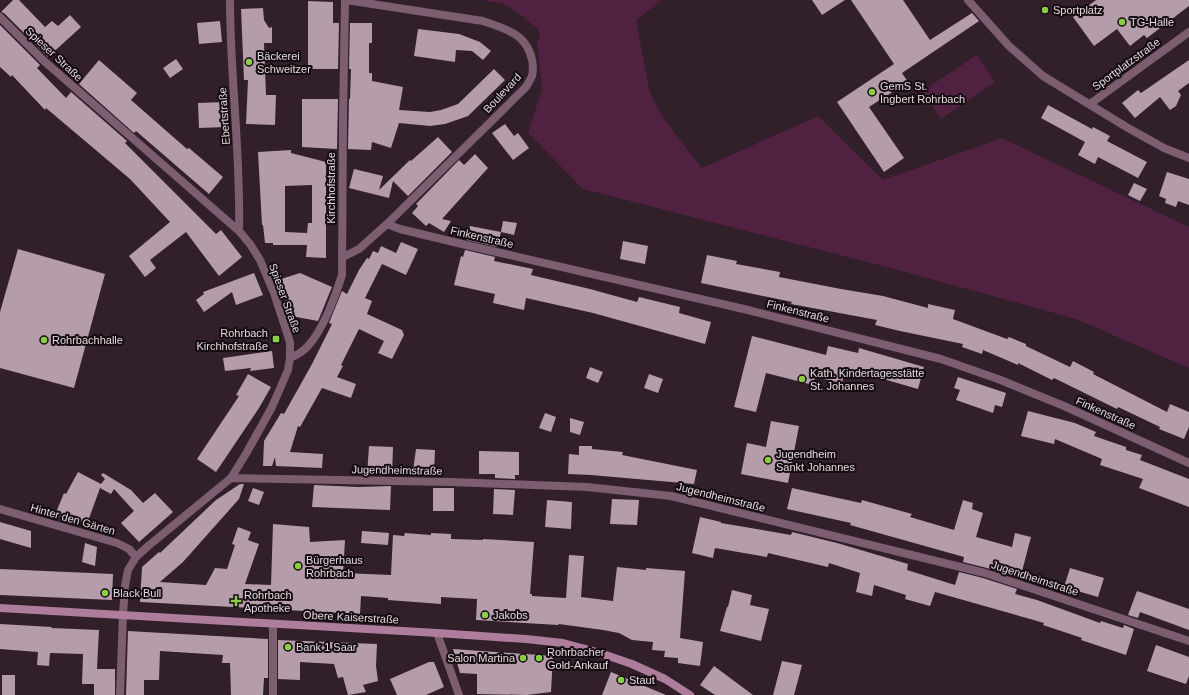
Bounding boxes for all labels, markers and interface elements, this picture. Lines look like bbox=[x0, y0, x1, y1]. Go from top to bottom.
place label: Sportplatz bbox=[1053, 4, 1103, 16]
marker: Sportplatz bbox=[1040, 5, 1050, 15]
place label: TG-Halle bbox=[1130, 16, 1174, 28]
marker: TG-Halle bbox=[1117, 17, 1127, 27]
street label: Spieser Straße bbox=[23, 25, 85, 83]
street label: Sportplatzstraße bbox=[1090, 35, 1162, 93]
place label: Bäckerei Schweitzer bbox=[257, 50, 311, 75]
marker: Bäckerei Schweitzer bbox=[244, 57, 254, 67]
street label: Boulevard bbox=[481, 71, 523, 115]
place label: GemS St. Ingbert Rohrbach bbox=[880, 80, 965, 105]
street label: Ebertstraße bbox=[216, 87, 232, 145]
marker: GemS St. Ingbert Rohrbach bbox=[867, 87, 877, 97]
street label: Kirchhofstraße bbox=[325, 152, 337, 224]
street label: Finkenstraße bbox=[449, 224, 515, 250]
street label: Spieser Straße bbox=[267, 261, 303, 335]
street label: Finkenstraße bbox=[765, 297, 831, 325]
place label: Rohrbach Kirchhofstraße bbox=[196, 327, 268, 352]
place label: Rohrbachhalle bbox=[52, 334, 123, 346]
marker: Rohrbach Kirchhofstraße bbox=[271, 334, 281, 344]
marker: Rohrbachhalle bbox=[39, 335, 49, 345]
place label: Kath. Kindertagesstätte St. Johannes bbox=[810, 367, 924, 392]
marker: Kath. Kindertagesstätte St. Johannes bbox=[797, 374, 807, 384]
street label: Finkenstraße bbox=[1074, 394, 1138, 432]
place label: Jugendheim Sankt Johannes bbox=[776, 448, 855, 473]
marker: Jugendheim Sankt Johannes bbox=[763, 455, 773, 465]
street label: Jugendheimstraße bbox=[351, 463, 443, 477]
street label: Jugendheimstraße bbox=[675, 480, 767, 514]
street label: Hinter den Gärten bbox=[29, 501, 117, 537]
place label: Bürgerhaus Rohrbach bbox=[306, 554, 363, 579]
street label: Jugendheimstraße bbox=[990, 558, 1080, 598]
marker: Bürgerhaus Rohrbach bbox=[293, 561, 303, 571]
place label: Black Bull bbox=[113, 587, 161, 599]
marker: Black Bull bbox=[100, 588, 110, 598]
place label: Rohrbach Apotheke bbox=[244, 589, 292, 614]
marker: Rohrbach Apotheke bbox=[231, 596, 241, 606]
street label: Obere Kaiserstraße bbox=[303, 608, 399, 626]
place label: Jakobs bbox=[493, 609, 528, 621]
marker: Jakobs bbox=[480, 610, 490, 620]
place label: Bank 1 Saar bbox=[296, 641, 357, 653]
marker: Bank 1 Saar bbox=[283, 642, 293, 652]
place label: Rohrbacher Gold-Ankauf bbox=[547, 646, 609, 671]
place label: Salon Martina bbox=[447, 652, 516, 664]
marker: Salon Martina bbox=[518, 653, 528, 663]
marker: Rohrbacher Gold-Ankauf bbox=[534, 653, 544, 663]
place label: Staut bbox=[629, 674, 655, 686]
marker: Staut bbox=[616, 675, 626, 685]

